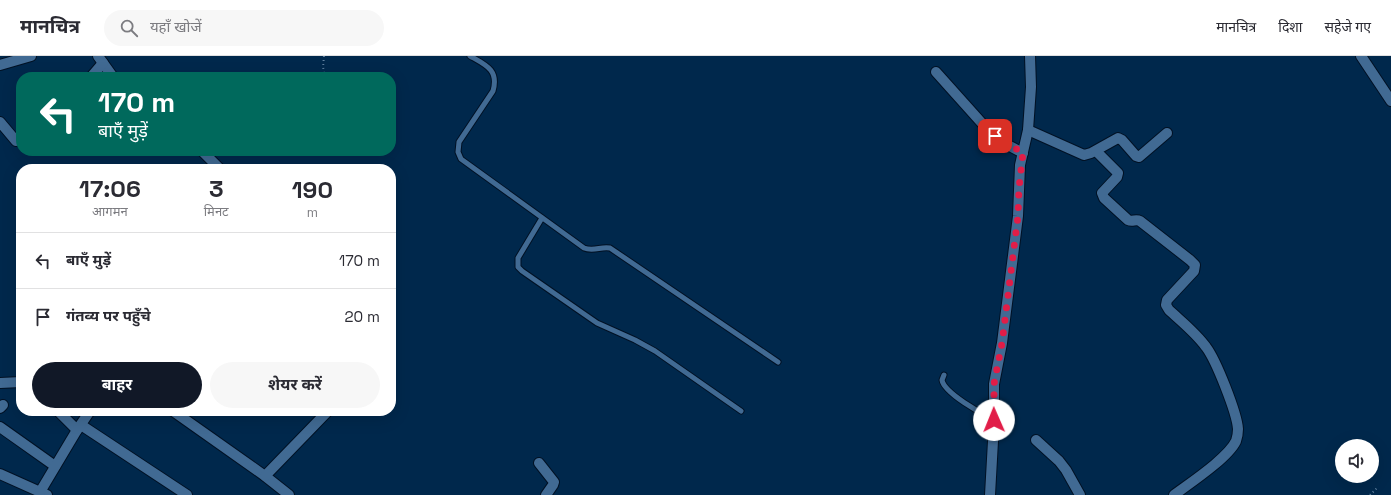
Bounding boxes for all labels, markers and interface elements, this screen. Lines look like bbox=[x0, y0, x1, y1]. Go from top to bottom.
search box bbox=[104, 10, 384, 46]
text: मानचित्र bbox=[20, 14, 80, 39]
icon: search bbox=[118, 17, 140, 39]
text: यहाँ खोजें bbox=[150, 17, 202, 36]
text: मानचित्र bbox=[1216, 18, 1256, 36]
text: दिशा bbox=[1278, 18, 1302, 36]
text: सहेजे गए bbox=[1324, 18, 1371, 36]
text: 170 m bbox=[98, 84, 175, 120]
icon: left bbox=[32, 88, 84, 140]
text: बाएँ मुड़ें bbox=[98, 119, 148, 142]
pin bbox=[978, 119, 1012, 153]
icon: arrive bbox=[984, 125, 1006, 147]
text: 17:06 bbox=[79, 173, 141, 204]
text: 3 bbox=[209, 173, 224, 204]
text: 190 bbox=[292, 174, 333, 205]
text: आगमन bbox=[92, 203, 128, 220]
text: मिनट bbox=[204, 203, 229, 220]
text: m bbox=[307, 204, 318, 221]
icon: left bbox=[32, 250, 54, 272]
text: बाएँ मुड़ें bbox=[66, 250, 111, 269]
text: 170 m bbox=[339, 251, 380, 270]
icon: arrive bbox=[32, 306, 54, 328]
text: गंतव्य पर पहुँचे bbox=[66, 306, 151, 325]
text: 20 m bbox=[345, 307, 380, 326]
button: बाहर bbox=[32, 362, 202, 408]
button: शेयर करें bbox=[210, 362, 380, 408]
position arrow bbox=[973, 399, 1015, 441]
map controls bbox=[1335, 439, 1379, 483]
button: sound bbox=[1335, 439, 1379, 483]

